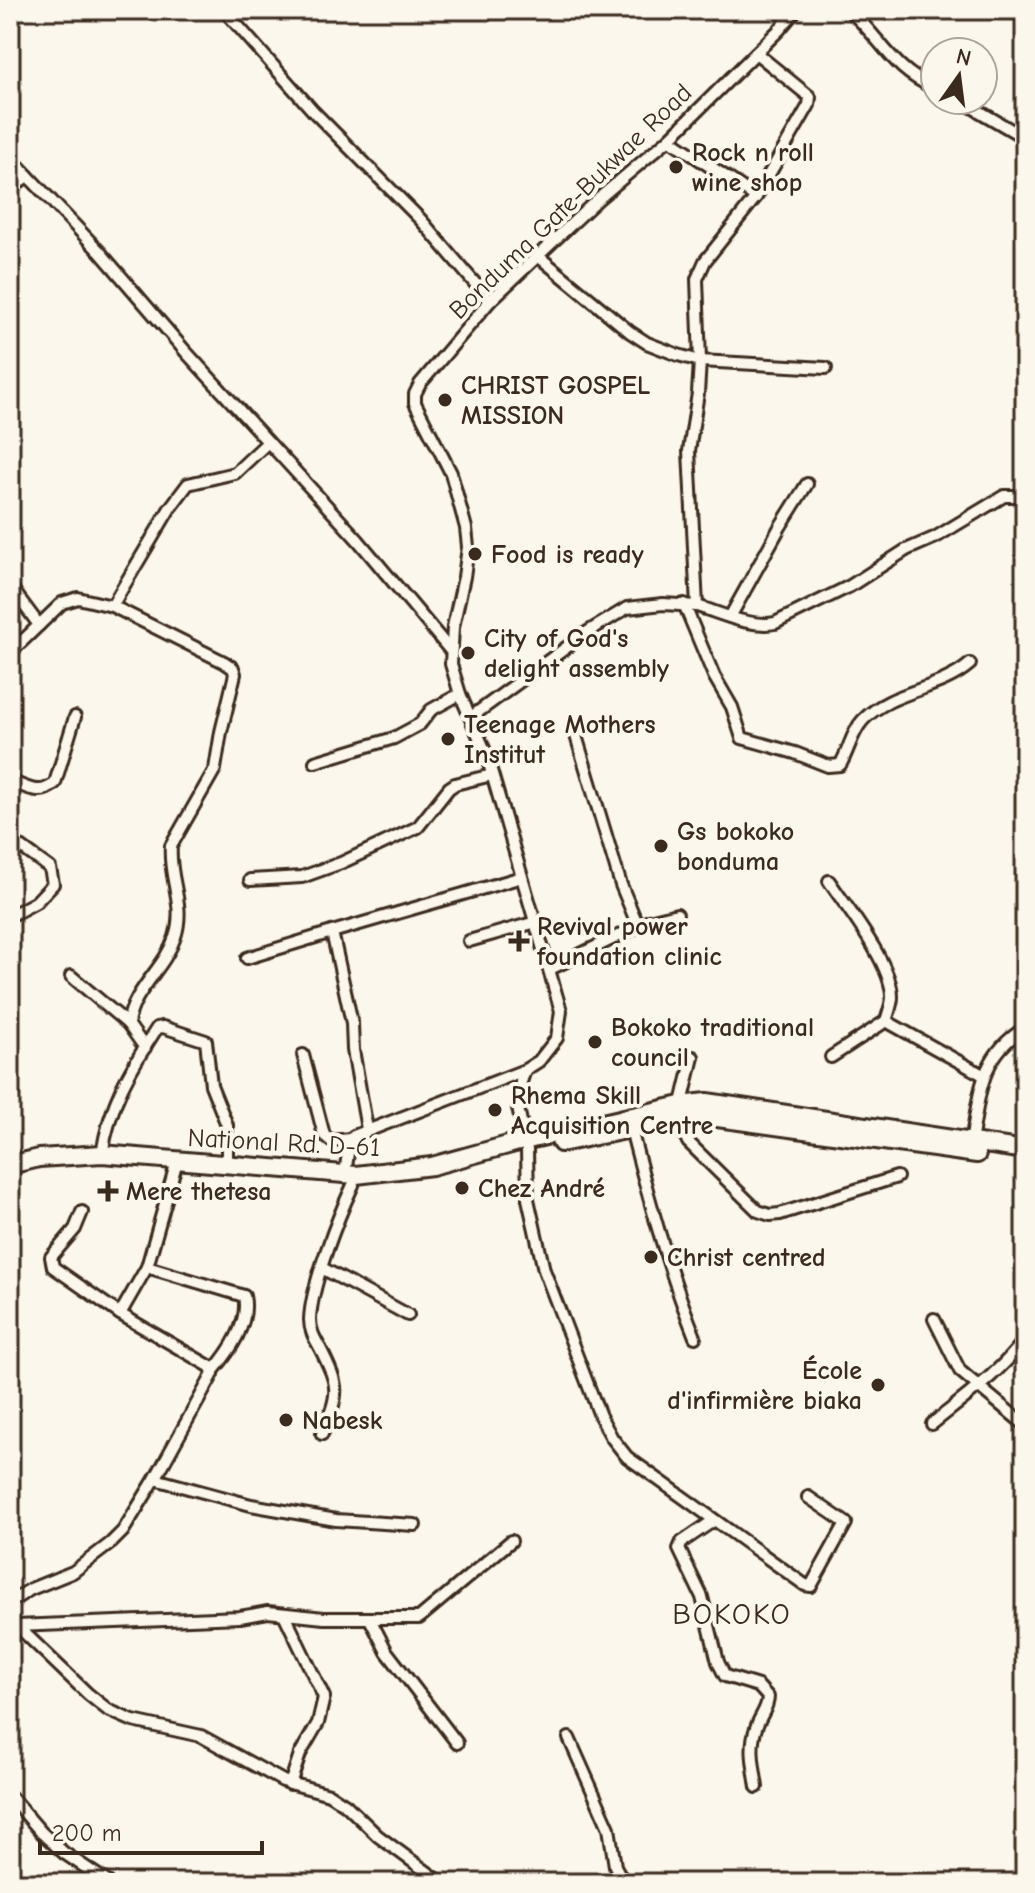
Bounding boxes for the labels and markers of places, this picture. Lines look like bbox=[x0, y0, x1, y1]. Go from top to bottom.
place label: Rock n roll wine shop bbox=[692, 138, 814, 198]
marker: Rock n roll wine shop bbox=[667, 158, 685, 176]
place label: CHRIST GOSPEL MISSION bbox=[461, 371, 650, 431]
marker: CHRIST GOSPEL MISSION bbox=[436, 391, 454, 409]
place label: Food is ready bbox=[491, 540, 644, 570]
marker: Food is ready bbox=[466, 545, 484, 563]
place label: City of God's delight assembly bbox=[484, 624, 669, 684]
marker: City of God's delight assembly bbox=[459, 644, 477, 662]
place label: Teenage Mothers Institut bbox=[464, 710, 656, 770]
marker: Teenage Mothers Institut bbox=[439, 730, 457, 748]
place label: Gs bokoko bonduma bbox=[677, 817, 794, 877]
marker: Gs bokoko bonduma bbox=[652, 837, 670, 855]
place label: Revival power foundation clinic bbox=[536, 912, 722, 972]
marker: Revival power foundation clinic bbox=[508, 930, 530, 952]
place label: Bokoko traditional council bbox=[611, 1013, 814, 1073]
marker: Bokoko traditional council bbox=[586, 1033, 604, 1051]
place label: Rhema Skill Acquisition Centre bbox=[511, 1081, 713, 1141]
marker: Rhema Skill Acquisition Centre bbox=[486, 1101, 504, 1119]
place label: Chez André bbox=[478, 1174, 605, 1204]
place label: Mere thetesa bbox=[126, 1177, 271, 1207]
marker: Chez André bbox=[453, 1179, 471, 1197]
marker: Mere thetesa bbox=[97, 1180, 119, 1202]
place label: Christ centred bbox=[667, 1243, 826, 1273]
marker: Christ centred bbox=[642, 1248, 660, 1266]
place label: École d'infirmière biaka bbox=[667, 1355, 862, 1416]
marker: École d'infirmière biaka bbox=[869, 1376, 887, 1394]
place label: Nabesk bbox=[302, 1406, 383, 1436]
marker: Nabesk bbox=[277, 1411, 295, 1429]

